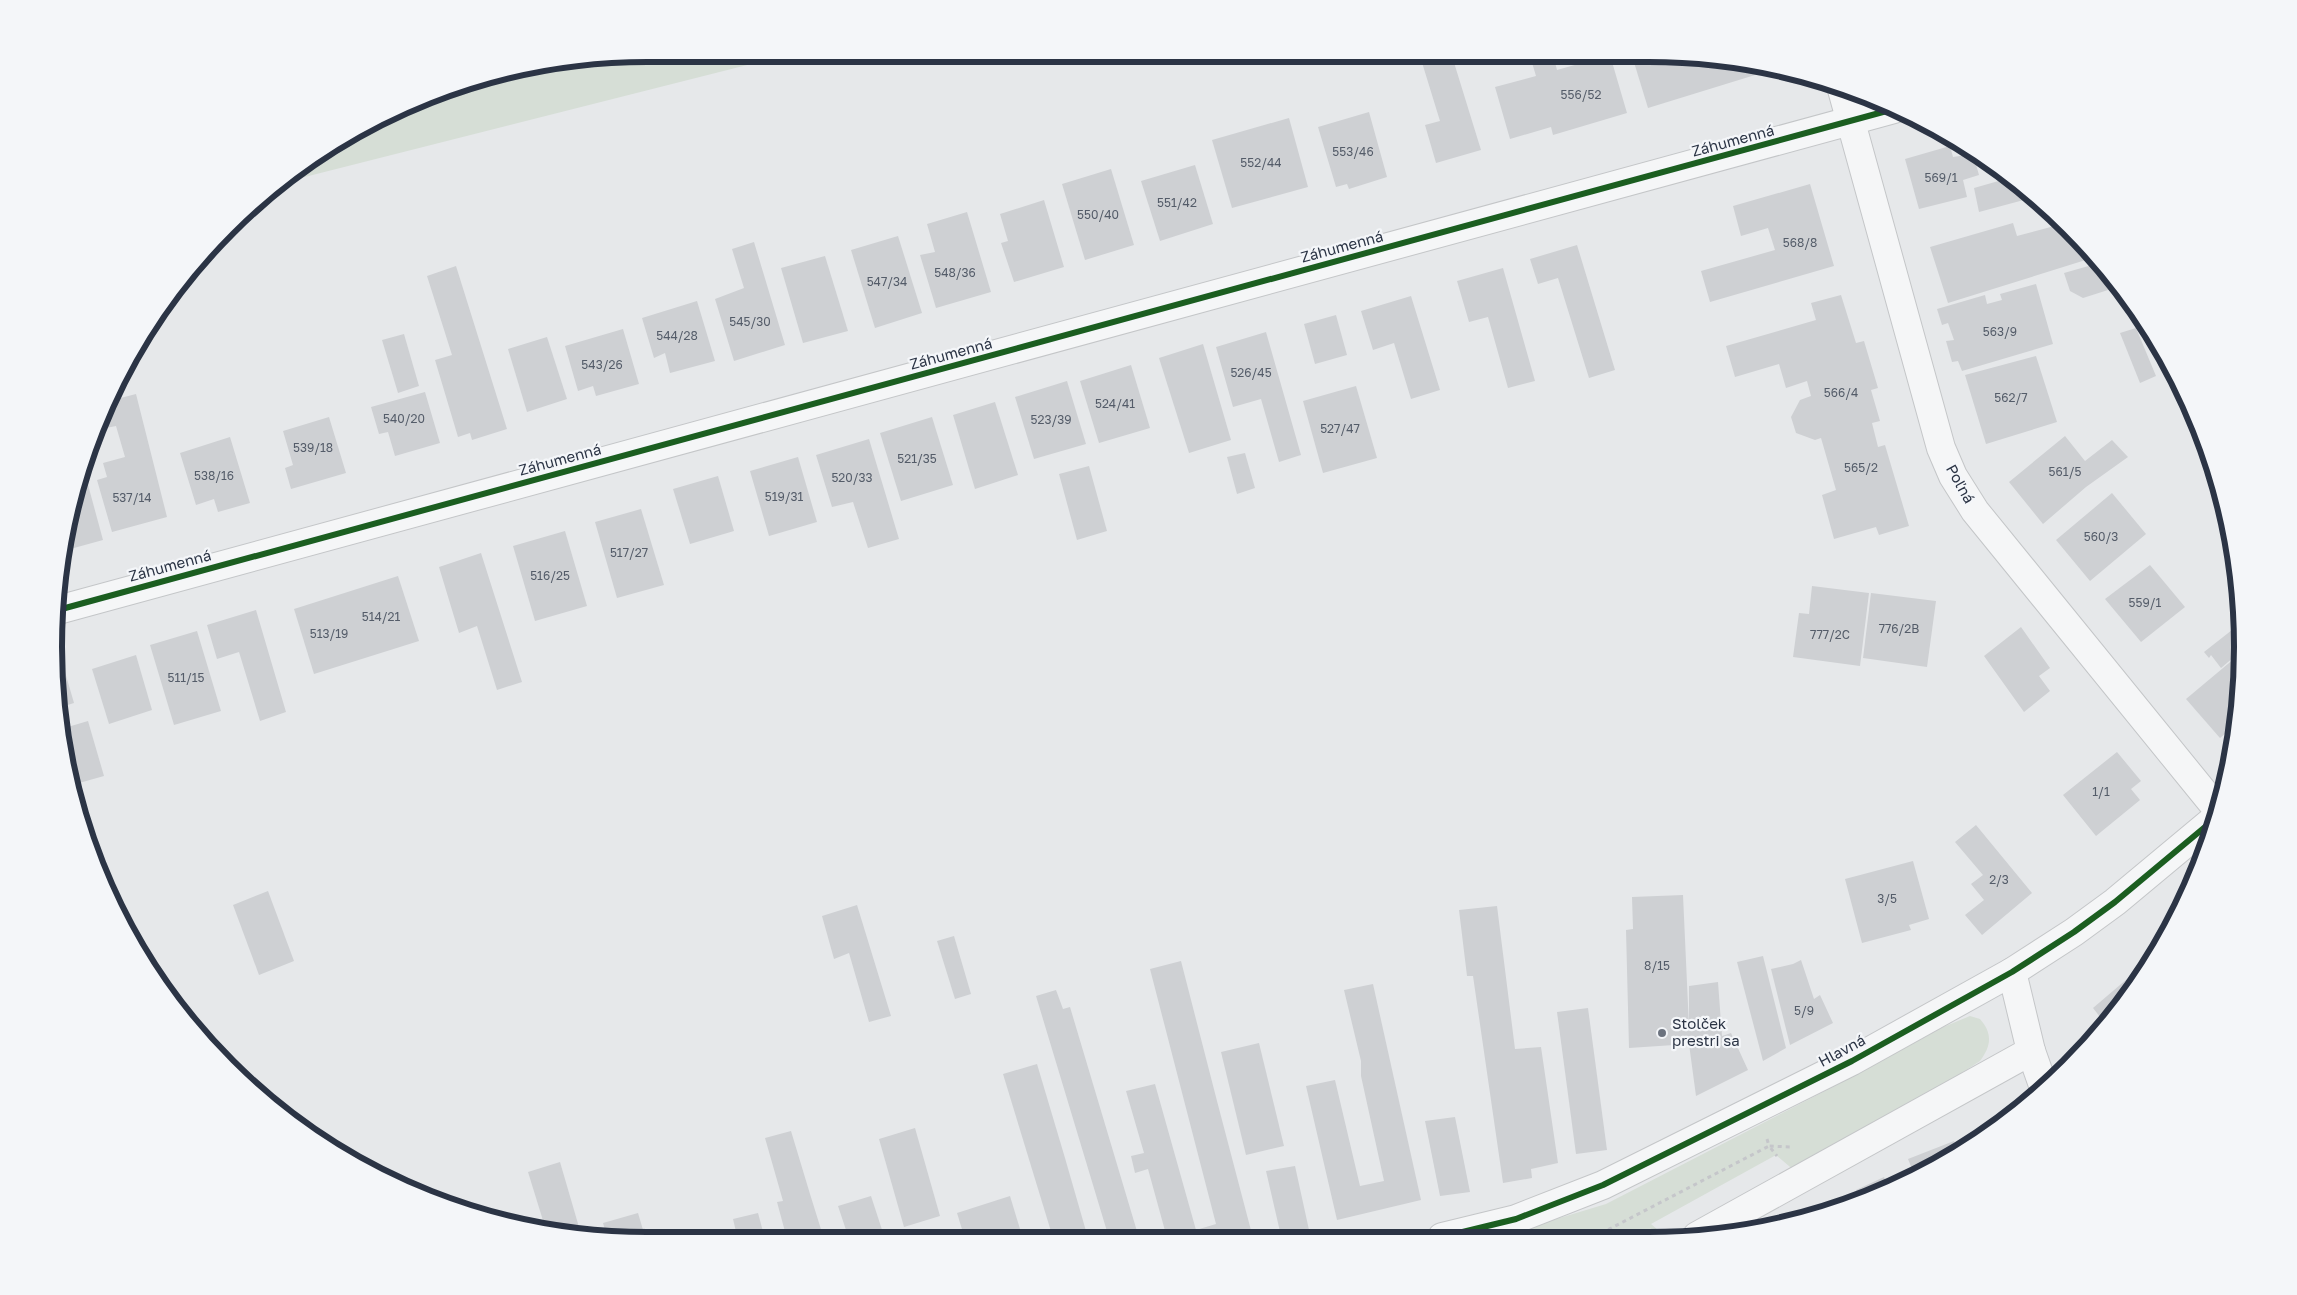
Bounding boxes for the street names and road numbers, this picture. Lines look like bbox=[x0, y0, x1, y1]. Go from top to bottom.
street label: Záhumenná bbox=[1690, 120, 1776, 160]
street label: Záhumenná bbox=[1299, 226, 1385, 266]
street label: Záhumenná bbox=[908, 333, 994, 373]
street label: Záhumenná bbox=[517, 439, 603, 479]
street label: Poľná bbox=[1943, 461, 1979, 506]
street label: Záhumenná bbox=[127, 545, 213, 585]
street label: Hlavná bbox=[1815, 1030, 1868, 1070]

